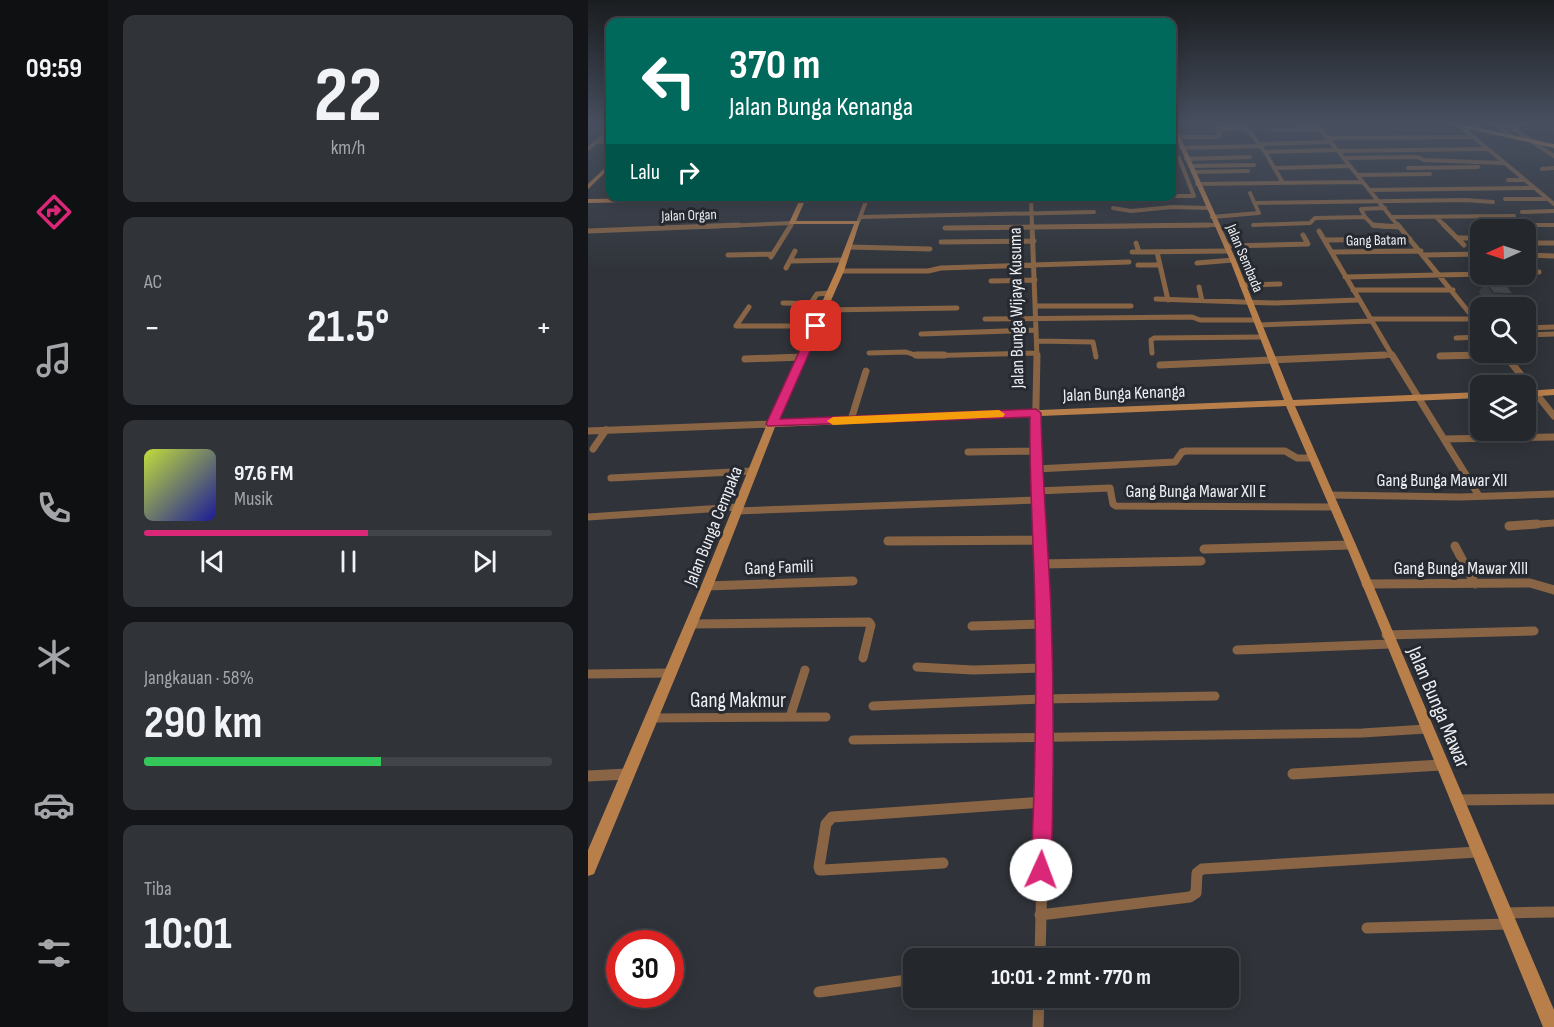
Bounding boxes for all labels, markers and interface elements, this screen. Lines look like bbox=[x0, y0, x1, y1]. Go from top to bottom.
text: 370 m bbox=[729, 40, 820, 91]
icon: left bbox=[630, 42, 708, 120]
text: 22 bbox=[314, 50, 382, 143]
text: 09:59 bbox=[26, 53, 82, 85]
text: Jalan Bunga Kenanga bbox=[729, 91, 913, 123]
text: km/h bbox=[331, 136, 365, 160]
icon: right bbox=[672, 156, 705, 189]
text: Lalu bbox=[630, 159, 660, 186]
icon: directions bbox=[33, 191, 75, 233]
street label: Jalan Organ bbox=[660, 205, 717, 226]
north arrow bbox=[1470, 219, 1536, 285]
map controls bbox=[1470, 219, 1536, 441]
street label: Jalan Sembada bbox=[1221, 220, 1267, 295]
street label: Jalan Bunga Wijaya Kusuma bbox=[1005, 227, 1028, 390]
street label: Gang Batam bbox=[1346, 230, 1406, 251]
text: AC bbox=[144, 270, 162, 294]
button: search bbox=[1470, 297, 1536, 363]
text: 21.5° bbox=[307, 300, 389, 355]
pin bbox=[790, 300, 841, 351]
text: − bbox=[144, 308, 160, 348]
text: + bbox=[536, 308, 552, 348]
icon: arrive bbox=[799, 309, 832, 342]
icon: music bbox=[33, 339, 75, 381]
button: layers bbox=[1470, 375, 1536, 441]
street label: Jalan Bunga Kenanga bbox=[1061, 381, 1186, 406]
text: 97.6 FM bbox=[234, 460, 293, 487]
street label: Jalan Bunga Cempaka bbox=[680, 463, 747, 590]
street label: Gang Bunga Mawar XII bbox=[1377, 470, 1507, 491]
street label: Gang Bunga Mawar XII E bbox=[1125, 481, 1267, 502]
icon: phone bbox=[33, 487, 75, 529]
text: Musik bbox=[234, 487, 273, 511]
icon: previous bbox=[196, 545, 229, 578]
icon: pause bbox=[332, 545, 365, 578]
icon: next bbox=[468, 545, 501, 578]
street label: Gang Famili bbox=[744, 556, 814, 579]
street label: Gang Bunga Mawar XIII bbox=[1394, 558, 1528, 579]
icon: climate bbox=[33, 636, 75, 678]
street label: Jalan Bunga Mawar bbox=[1401, 642, 1475, 772]
text: Jangkauan · 58% bbox=[144, 666, 254, 690]
street label: Gang Makmur bbox=[690, 688, 786, 713]
text: 290 km bbox=[144, 696, 262, 751]
icon: car bbox=[33, 784, 75, 826]
position arrow bbox=[1009, 838, 1073, 902]
text: Tiba bbox=[144, 877, 172, 901]
text: 10:01 bbox=[144, 907, 232, 962]
speed limit sign: 30 bbox=[606, 930, 684, 1008]
icon: filters bbox=[33, 932, 75, 974]
text: 10:01 · 2 mnt · 770 m bbox=[991, 964, 1151, 991]

